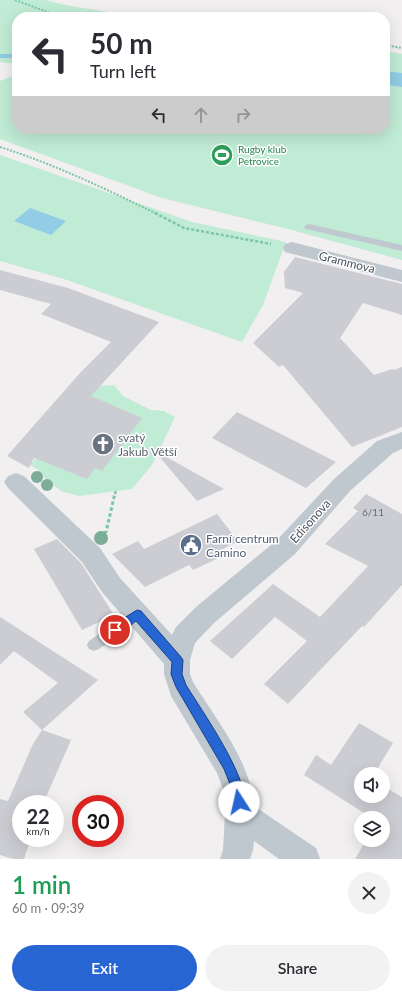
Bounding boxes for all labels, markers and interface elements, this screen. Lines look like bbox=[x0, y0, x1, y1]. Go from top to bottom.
text: 50 m bbox=[90, 26, 153, 60]
icon: left bbox=[24, 28, 76, 80]
text: Turn left bbox=[90, 60, 156, 82]
icon: left bbox=[148, 104, 170, 126]
icon: ahead bbox=[190, 104, 212, 126]
icon: right bbox=[232, 104, 254, 126]
sports icon: Rugby klub Petrovice bbox=[209, 142, 235, 168]
place label: Rugby klub Petrovice bbox=[238, 143, 287, 167]
street label: Grammova bbox=[317, 248, 377, 276]
place label: svatý Jakub Větší bbox=[118, 430, 178, 459]
church icon: svatý Jakub Větší bbox=[90, 431, 116, 457]
street label: Edisonova bbox=[286, 496, 334, 546]
house number: 6/11 bbox=[362, 506, 384, 518]
place label: Farní centrum Camino bbox=[206, 531, 279, 560]
public building icon: Farní centrum Camino bbox=[178, 532, 204, 558]
pin bbox=[98, 613, 132, 647]
icon: arrive bbox=[104, 619, 126, 641]
map controls bbox=[354, 767, 390, 847]
button: sound bbox=[354, 767, 390, 803]
position arrow bbox=[218, 781, 260, 823]
speed limit sign: 30 bbox=[72, 795, 124, 847]
text: 22 bbox=[26, 804, 50, 828]
button: layers bbox=[354, 811, 390, 847]
text: km/h bbox=[26, 825, 50, 837]
text: 1 min bbox=[12, 870, 71, 899]
button: close bbox=[348, 872, 390, 914]
text: 60 m · 09:39 bbox=[12, 900, 85, 916]
button: Exit bbox=[12, 945, 197, 991]
button: Share bbox=[205, 945, 390, 991]

